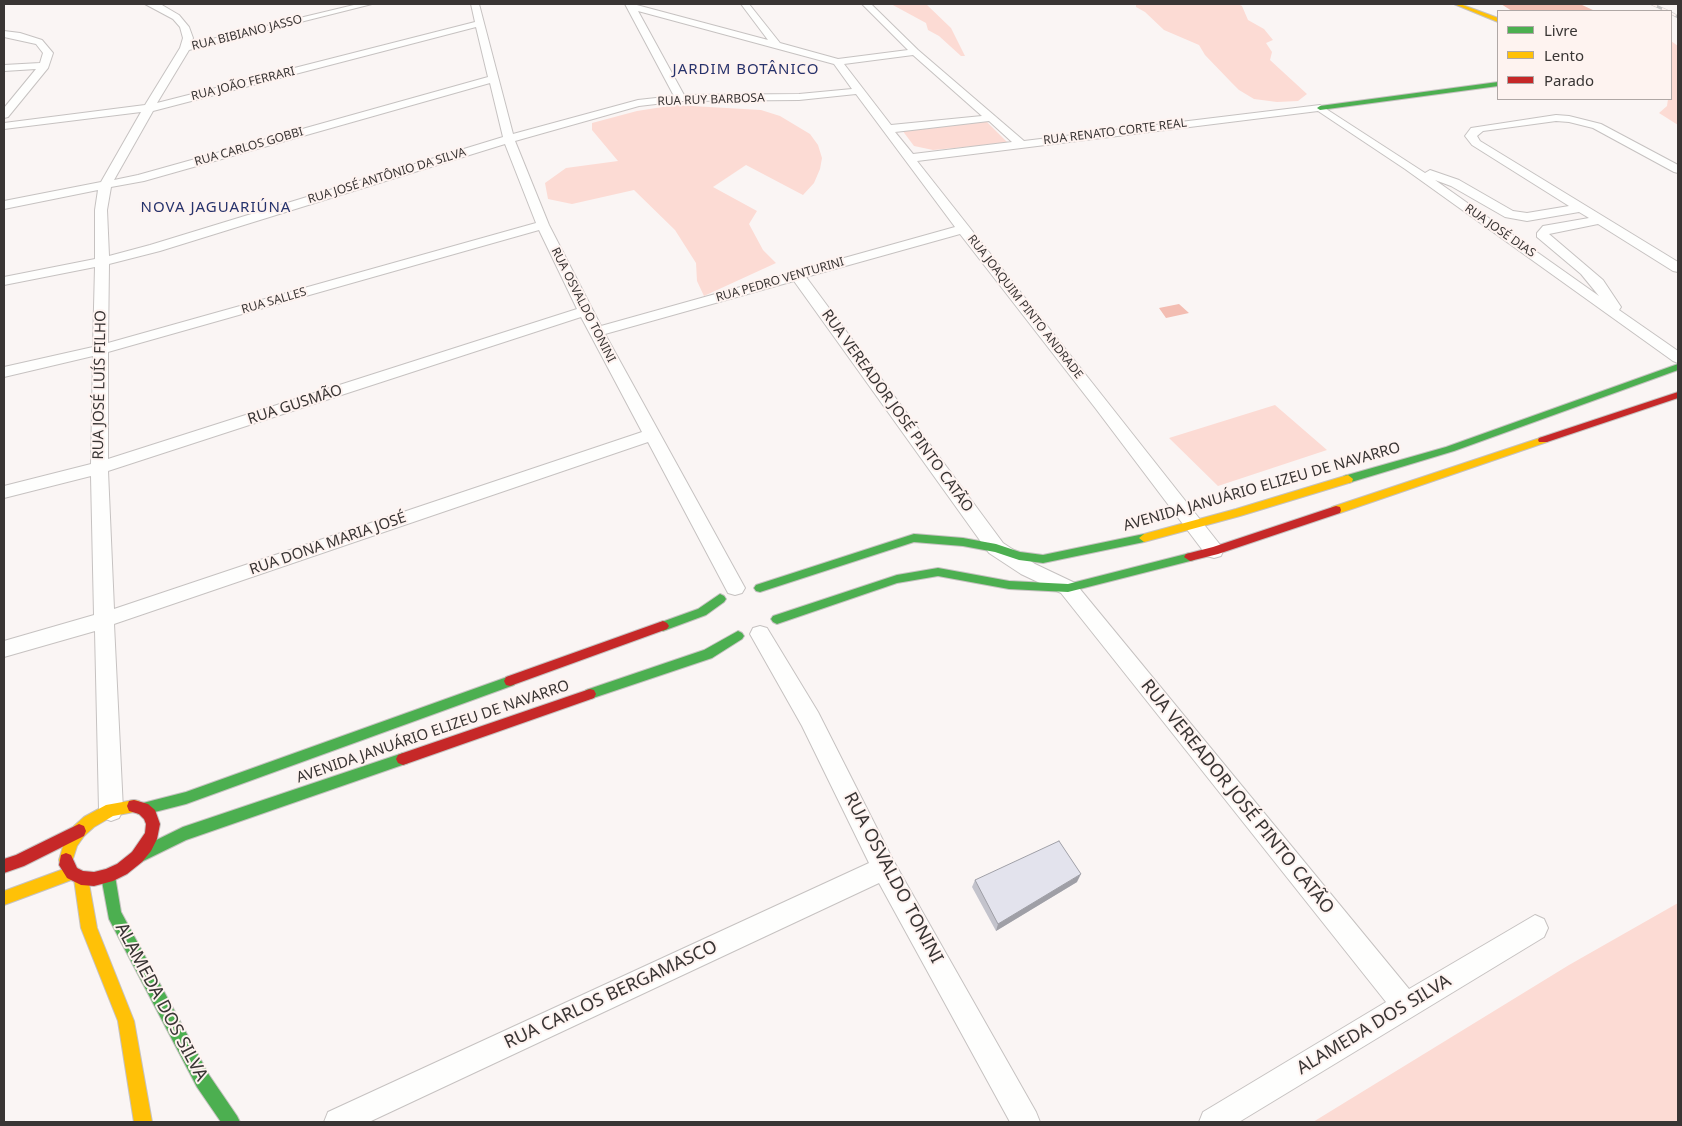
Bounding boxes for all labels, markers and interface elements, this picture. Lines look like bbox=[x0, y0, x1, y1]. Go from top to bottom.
legend bbox=[1497, 10, 1672, 100]
street label: RUA BIBIANO JASSO bbox=[190, 12, 304, 54]
text: Livre bbox=[1544, 20, 1578, 40]
text: Lento bbox=[1544, 45, 1584, 65]
district label: JARDIM BOTÂNICO bbox=[671, 61, 821, 79]
street label: RUA JOÃO FERRARI bbox=[190, 64, 296, 104]
text: Parado bbox=[1544, 70, 1594, 90]
street label: RUA RUY BARBOSA bbox=[657, 91, 765, 109]
street label: RUA RENATO CORTE REAL bbox=[1042, 116, 1188, 148]
street label: RUA CARLOS GOBBI bbox=[193, 125, 305, 169]
street label: RUA JOSÉ ANTÔNIO DA SILVA bbox=[306, 145, 468, 207]
district label: NOVA JAGUARIÚNA bbox=[139, 199, 293, 217]
street label: RUA JOSÉ DIAS bbox=[1462, 201, 1538, 261]
street label: RUA JOAQUIM PINTO ANDRADE bbox=[964, 232, 1086, 382]
street label: RUA OSVALDO TONINI bbox=[548, 245, 618, 365]
street label: RUA PEDRO VENTURINI bbox=[714, 255, 846, 305]
street label: RUA SALLES bbox=[240, 285, 308, 317]
street label: RUA VEREADOR JOSÉ PINTO CATÃO bbox=[817, 306, 977, 516]
street label: RUA JOSÉ LUÍS FILHO bbox=[90, 310, 110, 460]
street label: RUA GUSMÃO bbox=[245, 381, 345, 429]
street label: AVENIDA JANUÁRIO ELIZEU DE NAVARRO bbox=[1121, 439, 1403, 535]
street label: RUA DONA MARIA JOSÉ bbox=[247, 509, 409, 579]
street label: RUA VEREADOR JOSÉ PINTO CATÃO bbox=[1136, 676, 1338, 918]
street label: AVENIDA JANUÁRIO ELIZEU DE NAVARRO bbox=[294, 677, 572, 787]
street label: RUA OSVALDO TONINI bbox=[839, 789, 947, 967]
street label: ALAMEDA DOS SILVA bbox=[110, 919, 212, 1085]
street label: RUA CARLOS BERGAMASCO bbox=[501, 936, 721, 1054]
street label: ALAMEDA DOS SILVA bbox=[1293, 970, 1455, 1080]

